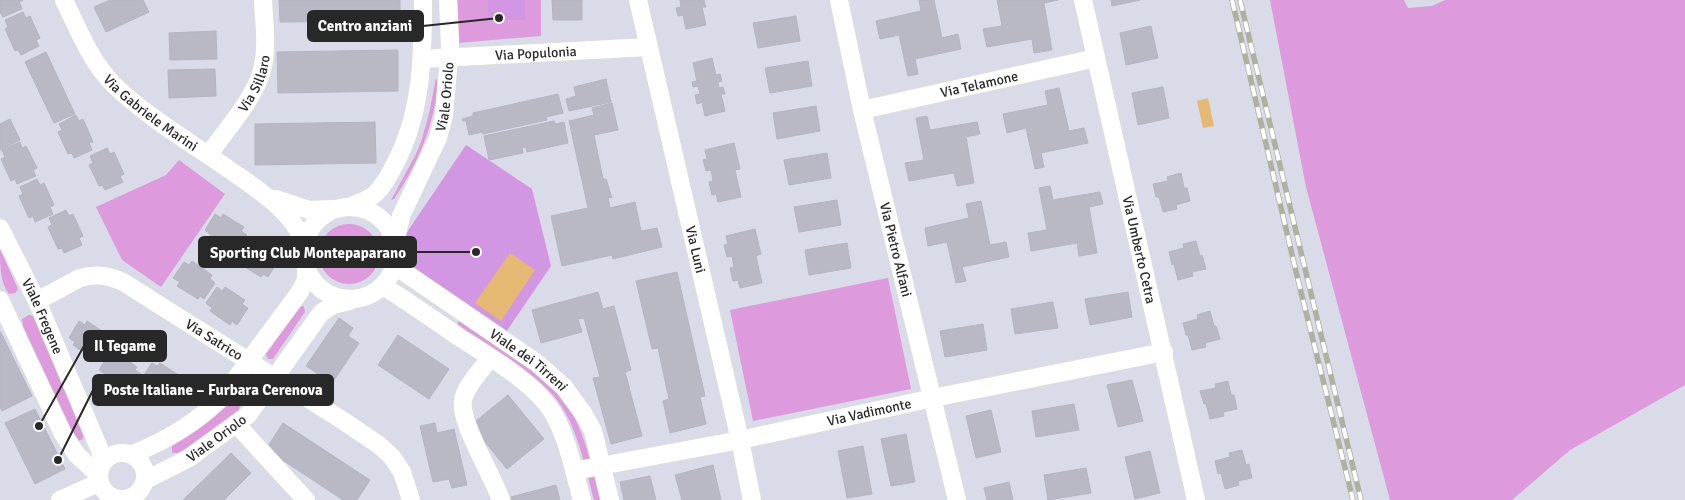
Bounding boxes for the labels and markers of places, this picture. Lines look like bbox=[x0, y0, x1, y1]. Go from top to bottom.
callout: Centro anziani bbox=[308, 11, 423, 41]
callout: Sporting Club Montepaparano bbox=[199, 237, 416, 267]
callout: Il Tegame bbox=[84, 331, 166, 361]
callout: Poste Italiane – Furbara Cerenova bbox=[93, 375, 333, 405]

